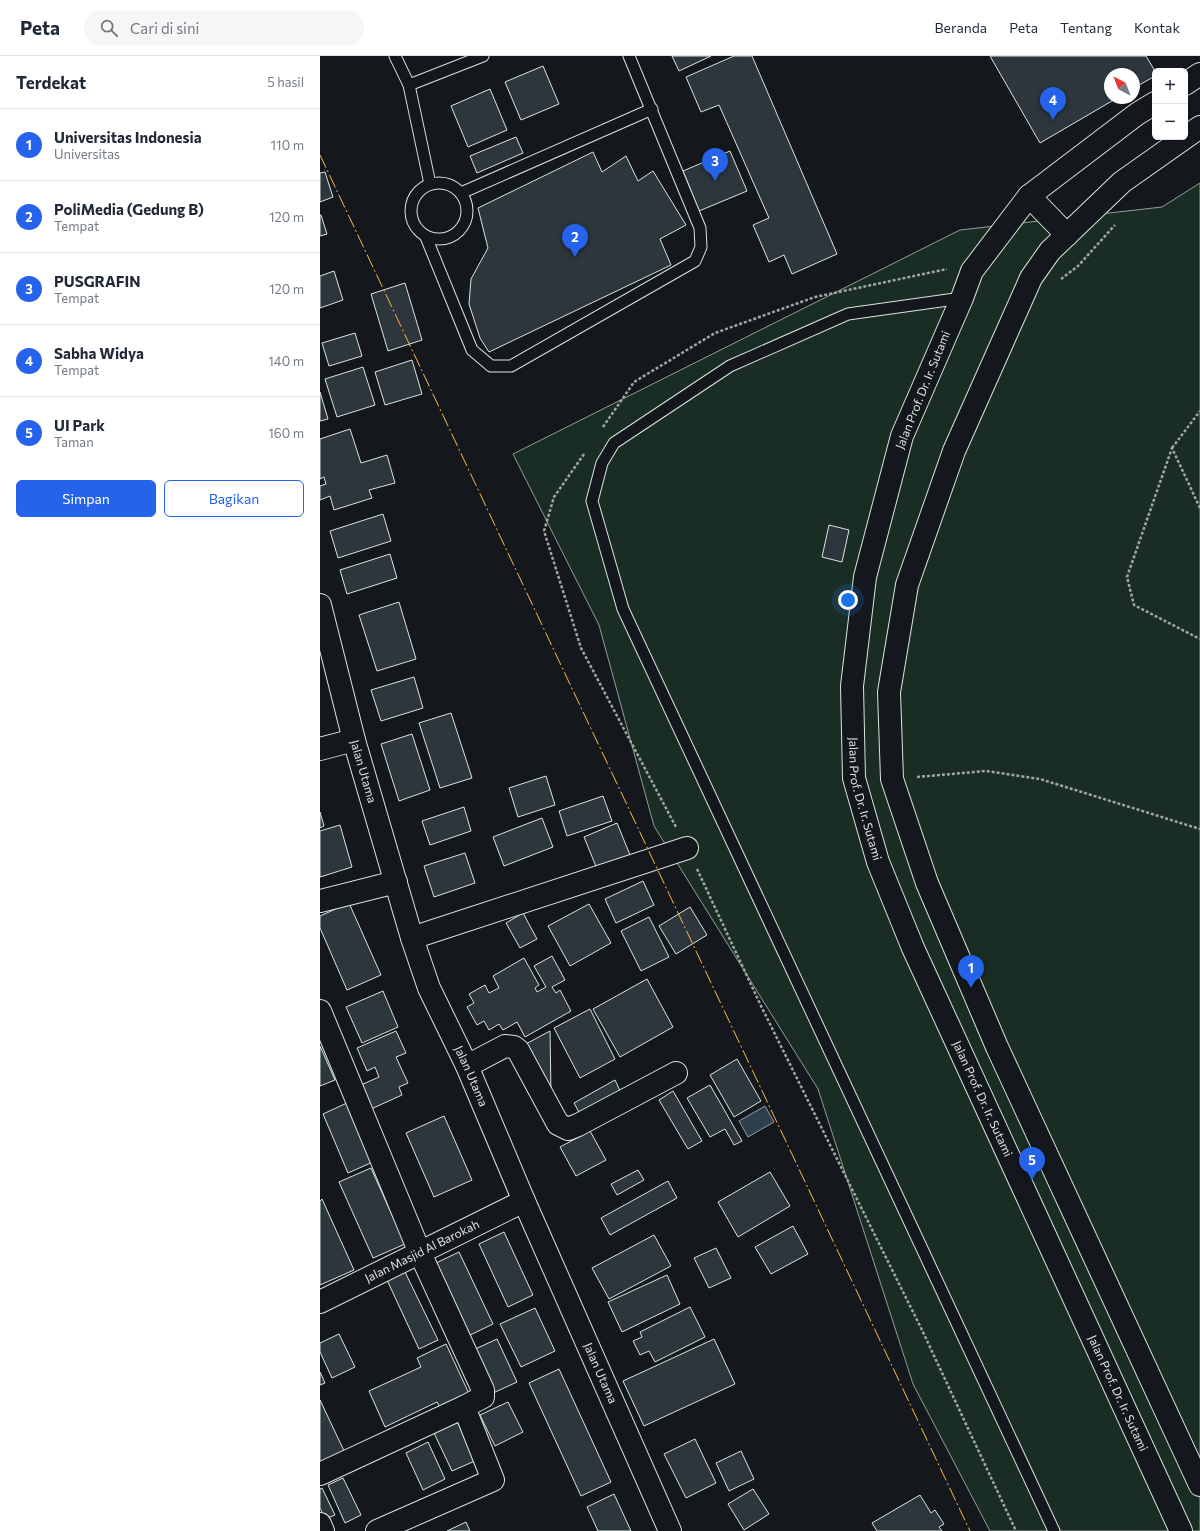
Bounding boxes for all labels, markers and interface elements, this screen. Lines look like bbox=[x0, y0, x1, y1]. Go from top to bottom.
search box bbox=[84, 10, 364, 46]
text: Peta bbox=[20, 16, 60, 39]
icon: search bbox=[98, 17, 120, 39]
text: Cari di sini bbox=[130, 19, 199, 37]
text: Beranda bbox=[935, 19, 987, 36]
text: Peta bbox=[1009, 19, 1038, 36]
text: Tentang bbox=[1060, 19, 1112, 36]
text: Kontak bbox=[1134, 19, 1180, 36]
north arrow bbox=[1104, 68, 1140, 104]
map controls bbox=[1152, 68, 1188, 140]
button: + bbox=[1152, 68, 1188, 104]
text: Terdekat bbox=[16, 72, 86, 93]
text: 5 hasil bbox=[267, 74, 304, 90]
pin: 4 bbox=[1040, 87, 1066, 120]
button: − bbox=[1152, 104, 1188, 140]
text: Universitas Indonesia bbox=[54, 128, 202, 146]
text: 1 bbox=[26, 137, 32, 153]
text: 110 m bbox=[271, 137, 304, 153]
text: Universitas bbox=[54, 146, 120, 162]
pin: 3 bbox=[702, 148, 728, 181]
text: PoliMedia (Gedung B) bbox=[54, 200, 204, 218]
text: 2 bbox=[25, 209, 33, 225]
text: 120 m bbox=[269, 209, 304, 225]
text: Tempat bbox=[54, 218, 99, 234]
pin: 2 bbox=[562, 224, 588, 257]
text: PUSGRAFIN bbox=[54, 272, 140, 290]
text: 3 bbox=[25, 281, 33, 297]
text: 120 m bbox=[269, 281, 304, 297]
text: Tempat bbox=[54, 290, 99, 306]
street label: Jalan Prof. Dr. Ir. Sutami bbox=[892, 329, 953, 451]
text: Sabha Widya bbox=[54, 344, 144, 362]
text: 4 bbox=[25, 353, 33, 369]
text: 140 m bbox=[268, 353, 304, 369]
text: Tempat bbox=[54, 362, 99, 378]
text: UI Park bbox=[54, 416, 105, 434]
text: 5 bbox=[25, 425, 33, 441]
text: 160 m bbox=[268, 425, 304, 441]
text: Taman bbox=[54, 434, 94, 450]
button: Simpan bbox=[16, 480, 156, 517]
button: Bagikan bbox=[164, 480, 304, 517]
your location bbox=[838, 590, 858, 610]
street label: Jalan Prof. Dr. Ir. Sutami bbox=[846, 737, 885, 862]
street label: Jalan Utama bbox=[347, 738, 380, 804]
pin: 1 bbox=[958, 955, 984, 988]
street label: Jalan Prof. Dr. Ir. Sutami bbox=[950, 1038, 1016, 1159]
street label: Jalan Utama bbox=[451, 1043, 491, 1108]
pin: 5 bbox=[1019, 1147, 1045, 1180]
street label: Jalan Masjid Al Barokah bbox=[362, 1216, 481, 1286]
street label: Jalan Prof. Dr. Ir. Sutami bbox=[1085, 1333, 1151, 1453]
street label: Jalan Utama bbox=[581, 1340, 621, 1405]

